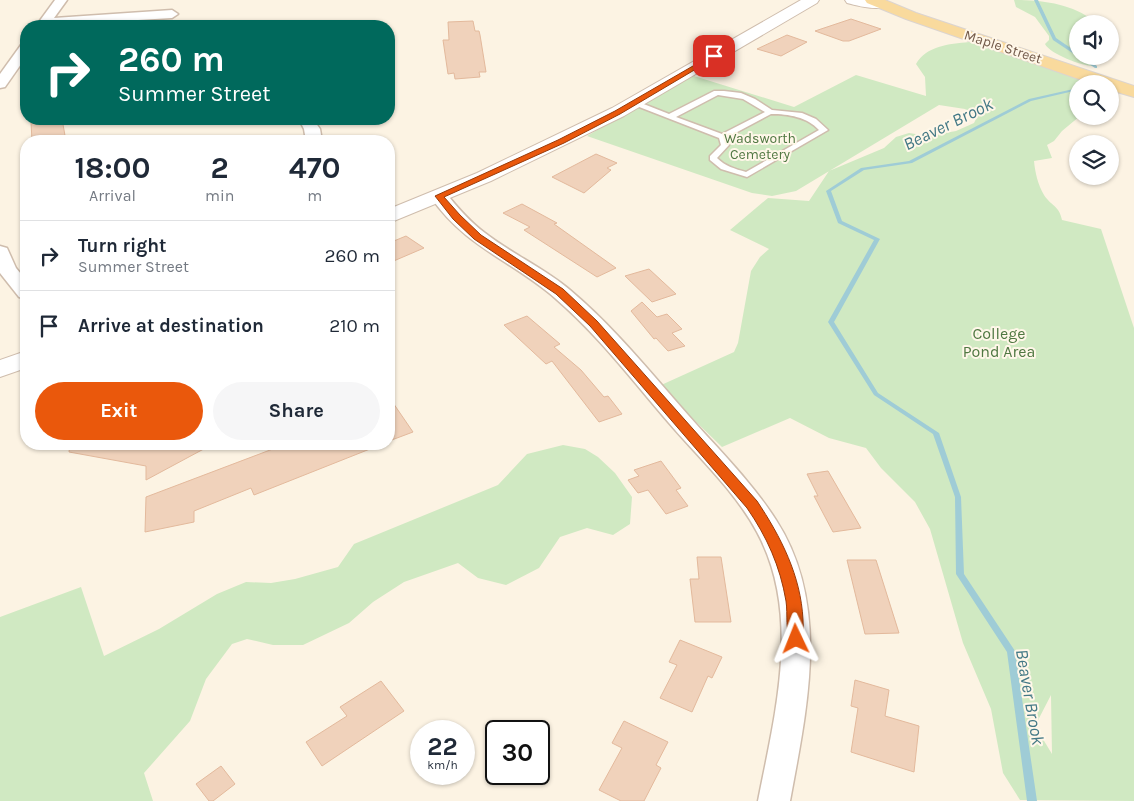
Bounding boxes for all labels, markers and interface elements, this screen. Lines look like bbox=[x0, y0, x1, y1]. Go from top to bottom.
map controls bbox=[1069, 15, 1119, 185]
button: sound bbox=[1069, 15, 1119, 65]
street label: Maple Street bbox=[962, 26, 1044, 68]
pin bbox=[693, 35, 735, 77]
text: 260 m bbox=[118, 39, 225, 80]
icon: right bbox=[35, 40, 100, 105]
icon: arrive bbox=[700, 42, 728, 70]
button: search bbox=[1069, 75, 1119, 125]
text: Summer Street bbox=[118, 81, 271, 107]
water label: Beaver Brook bbox=[900, 92, 997, 155]
park label: Wadsworth Cemetery bbox=[724, 130, 796, 163]
button: layers bbox=[1069, 135, 1119, 185]
text: 18:00 bbox=[74, 150, 151, 186]
text: 2 bbox=[211, 150, 229, 186]
text: 470 bbox=[289, 150, 341, 186]
text: Arrival bbox=[89, 186, 136, 205]
text: min bbox=[205, 186, 234, 205]
text: m bbox=[307, 186, 322, 205]
text: Turn right bbox=[78, 235, 167, 257]
icon: right bbox=[35, 242, 63, 270]
text: 260 m bbox=[325, 245, 380, 267]
text: Summer Street bbox=[78, 257, 189, 276]
icon: arrive bbox=[35, 312, 63, 340]
text: Arrive at destination bbox=[78, 315, 264, 337]
text: 210 m bbox=[329, 315, 380, 337]
park label: College Pond Area bbox=[963, 324, 1035, 361]
button: Exit bbox=[35, 382, 203, 440]
button: Share bbox=[213, 382, 380, 440]
position arrow bbox=[769, 612, 821, 664]
water label: Beaver Brook bbox=[1011, 647, 1049, 748]
speed limit sign: 30 bbox=[485, 720, 550, 785]
text: 22 bbox=[427, 732, 458, 761]
text: km/h bbox=[427, 758, 458, 772]

